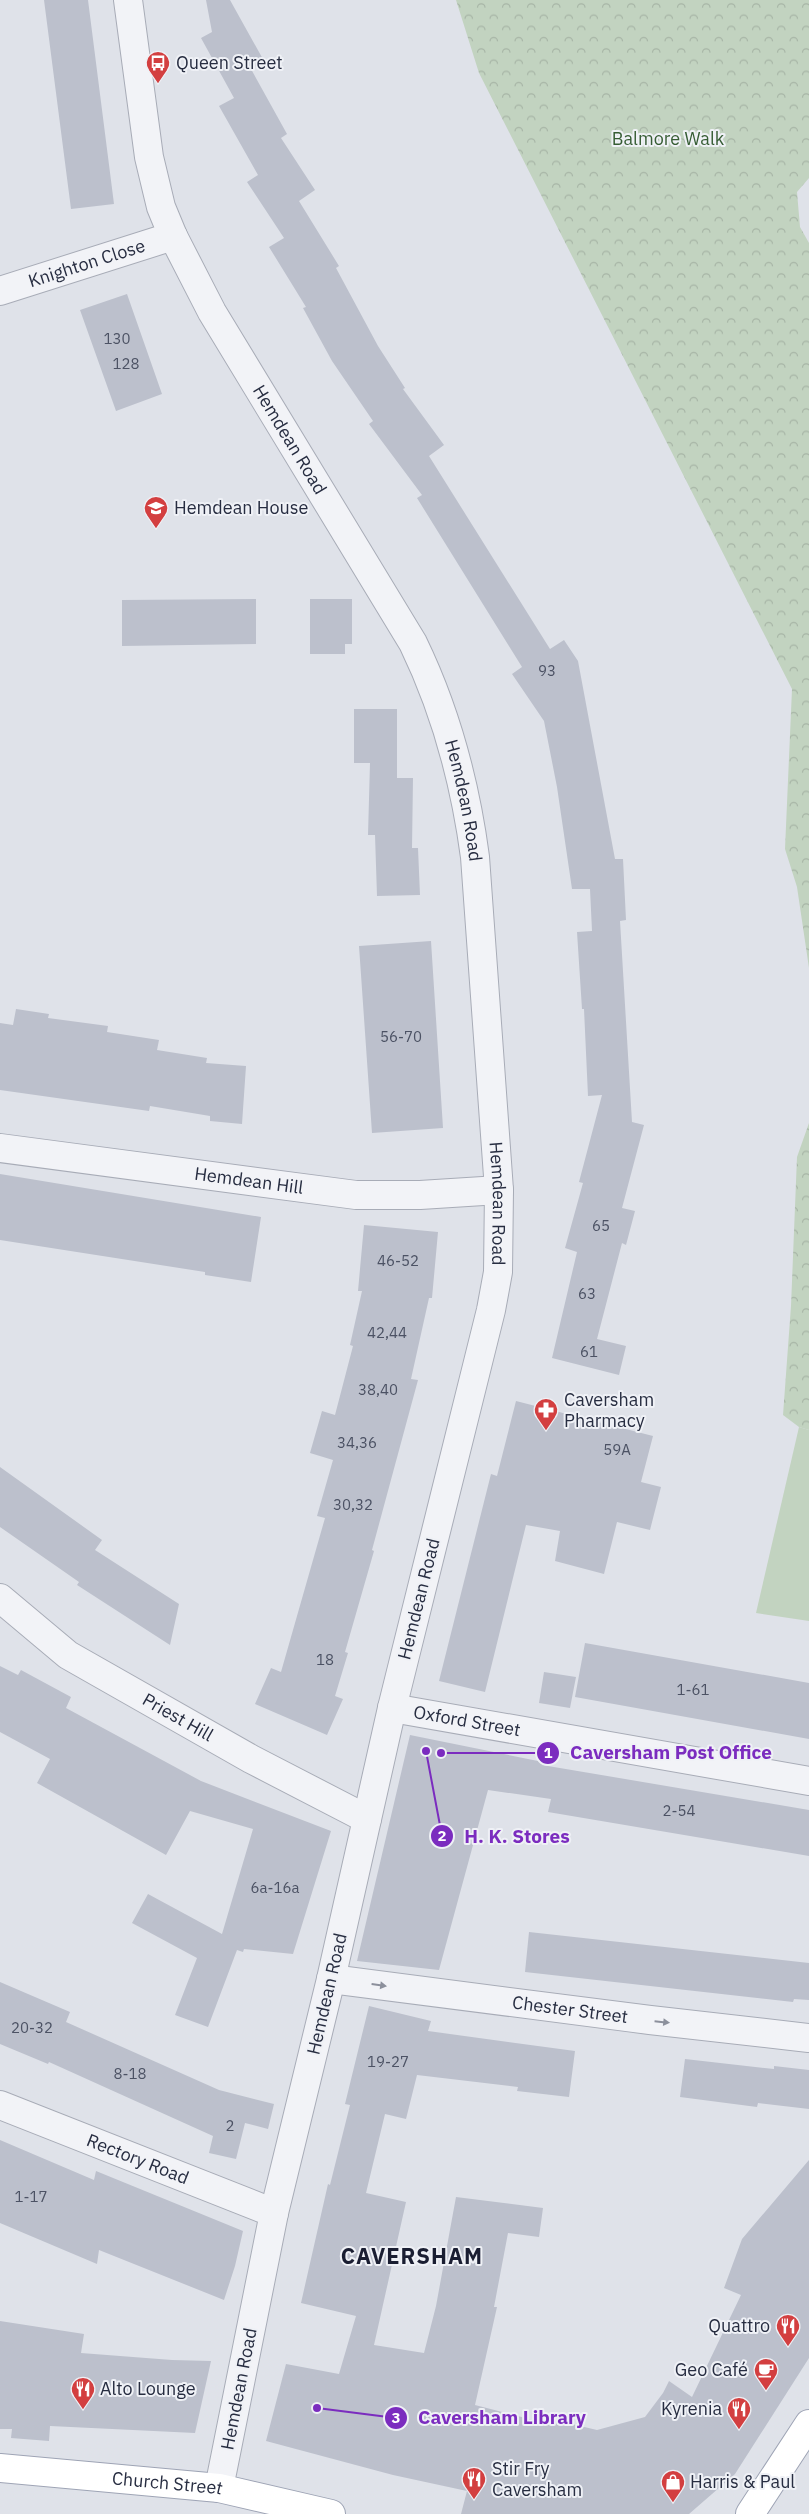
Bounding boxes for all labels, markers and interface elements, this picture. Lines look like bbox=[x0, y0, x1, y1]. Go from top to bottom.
bus stop icon: Queen Street bbox=[145, 50, 171, 84]
place label: Queen Street bbox=[176, 51, 283, 74]
park label: Balmore Walk bbox=[612, 127, 725, 150]
street label: Knighton Close bbox=[25, 234, 148, 292]
house number: 130 bbox=[103, 329, 131, 348]
house number: 128 bbox=[112, 354, 140, 373]
street label: Hemdean Road bbox=[248, 380, 332, 498]
school or university icon: Hemdean House bbox=[143, 495, 169, 529]
place label: Hemdean House bbox=[174, 496, 309, 519]
house number: 93 bbox=[538, 661, 556, 680]
street label: Hemdean Road bbox=[440, 737, 487, 863]
house number: 56-70 bbox=[380, 1027, 422, 1046]
street label: Hemdean Road bbox=[485, 1141, 511, 1266]
street label: Hemdean Hill bbox=[193, 1162, 305, 1199]
house number: 65 bbox=[592, 1216, 610, 1235]
house number: 46-52 bbox=[377, 1251, 419, 1270]
house number: 63 bbox=[578, 1284, 596, 1303]
house number: 42,44 bbox=[367, 1323, 407, 1342]
house number: 61 bbox=[580, 1342, 598, 1361]
house number: 38,40 bbox=[358, 1380, 398, 1399]
place label: Caversham Pharmacy bbox=[564, 1388, 654, 1432]
pharmacy icon: Caversham Pharmacy bbox=[533, 1397, 559, 1431]
house number: 34,36 bbox=[337, 1433, 377, 1452]
house number: 59A bbox=[603, 1440, 631, 1459]
house number: 30,32 bbox=[333, 1495, 373, 1514]
street label: Hemdean Road bbox=[392, 1536, 445, 1662]
house number: 18 bbox=[316, 1650, 334, 1669]
house number: 1-61 bbox=[677, 1680, 710, 1699]
street label: Priest Hill bbox=[138, 1688, 218, 1746]
street label: Oxford Street bbox=[412, 1700, 522, 1741]
callout: Caversham Post Office bbox=[535, 1736, 782, 1770]
text: Caversham Post Office bbox=[570, 1740, 772, 1764]
text: 1 bbox=[543, 1743, 553, 1762]
house number: 2-54 bbox=[663, 1801, 696, 1820]
callout: H. K. Stores bbox=[430, 1819, 580, 1853]
text: H. K. Stores bbox=[464, 1824, 570, 1848]
text: 2 bbox=[437, 1826, 447, 1845]
house number: 6a-16a bbox=[251, 1878, 299, 1897]
street label: Hemdean Road bbox=[301, 1931, 352, 2057]
one-way arrow bbox=[372, 1982, 388, 1990]
street label: Chester Street bbox=[511, 1990, 629, 2028]
house number: 20-32 bbox=[11, 2018, 53, 2037]
one-way arrow bbox=[654, 2018, 670, 2026]
house number: 19-27 bbox=[367, 2052, 409, 2071]
house number: 8-18 bbox=[114, 2064, 147, 2083]
house number: 2 bbox=[225, 2116, 235, 2135]
street label: Rectory Road bbox=[83, 2128, 192, 2189]
house number: 1-17 bbox=[15, 2187, 48, 2206]
district label: CAVERSHAM bbox=[341, 2241, 483, 2270]
restaurant icon: Quattro bbox=[775, 2313, 801, 2347]
place label: Quattro bbox=[708, 2314, 770, 2337]
street label: Hemdean Road bbox=[215, 2326, 262, 2452]
cafe icon: Geo Café bbox=[753, 2357, 779, 2391]
place label: Geo Café bbox=[675, 2358, 748, 2381]
restaurant icon: Alto Lounge bbox=[70, 2376, 96, 2410]
place label: Alto Lounge bbox=[100, 2377, 196, 2400]
restaurant icon: Kyrenia bbox=[726, 2396, 752, 2430]
place label: Kyrenia bbox=[661, 2397, 722, 2420]
callout: Caversham Library bbox=[383, 2401, 596, 2435]
text: Caversham Library bbox=[418, 2405, 587, 2429]
text: 3 bbox=[391, 2408, 401, 2427]
place label: Stir Fry Caversham bbox=[492, 2457, 582, 2501]
street label: Church Street bbox=[111, 2466, 225, 2500]
restaurant icon: Stir Fry Caversham bbox=[461, 2466, 487, 2500]
shop icon: Harris & Paul bbox=[660, 2469, 686, 2503]
place label: Harris & Paul bbox=[690, 2470, 795, 2493]

